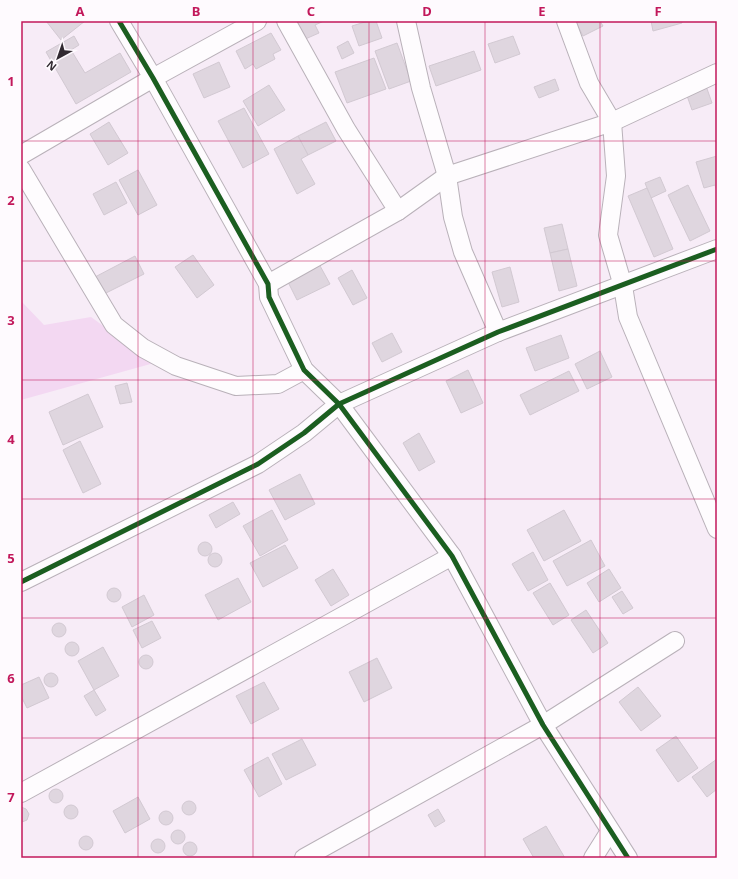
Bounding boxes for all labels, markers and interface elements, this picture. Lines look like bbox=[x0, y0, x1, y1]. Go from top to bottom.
text: A bbox=[76, 2, 85, 20]
text: B bbox=[192, 2, 200, 20]
text: C bbox=[307, 2, 315, 20]
text: D bbox=[422, 2, 432, 20]
text: E bbox=[538, 2, 546, 20]
text: F bbox=[654, 2, 662, 20]
north arrow bbox=[38, 38, 78, 78]
text: N bbox=[43, 57, 60, 75]
text: 1 bbox=[7, 72, 15, 90]
text: 2 bbox=[7, 191, 15, 209]
text: 3 bbox=[7, 311, 15, 329]
text: 4 bbox=[7, 430, 15, 448]
text: 5 bbox=[7, 549, 15, 567]
text: 6 bbox=[7, 669, 15, 687]
text: 7 bbox=[7, 788, 15, 806]

